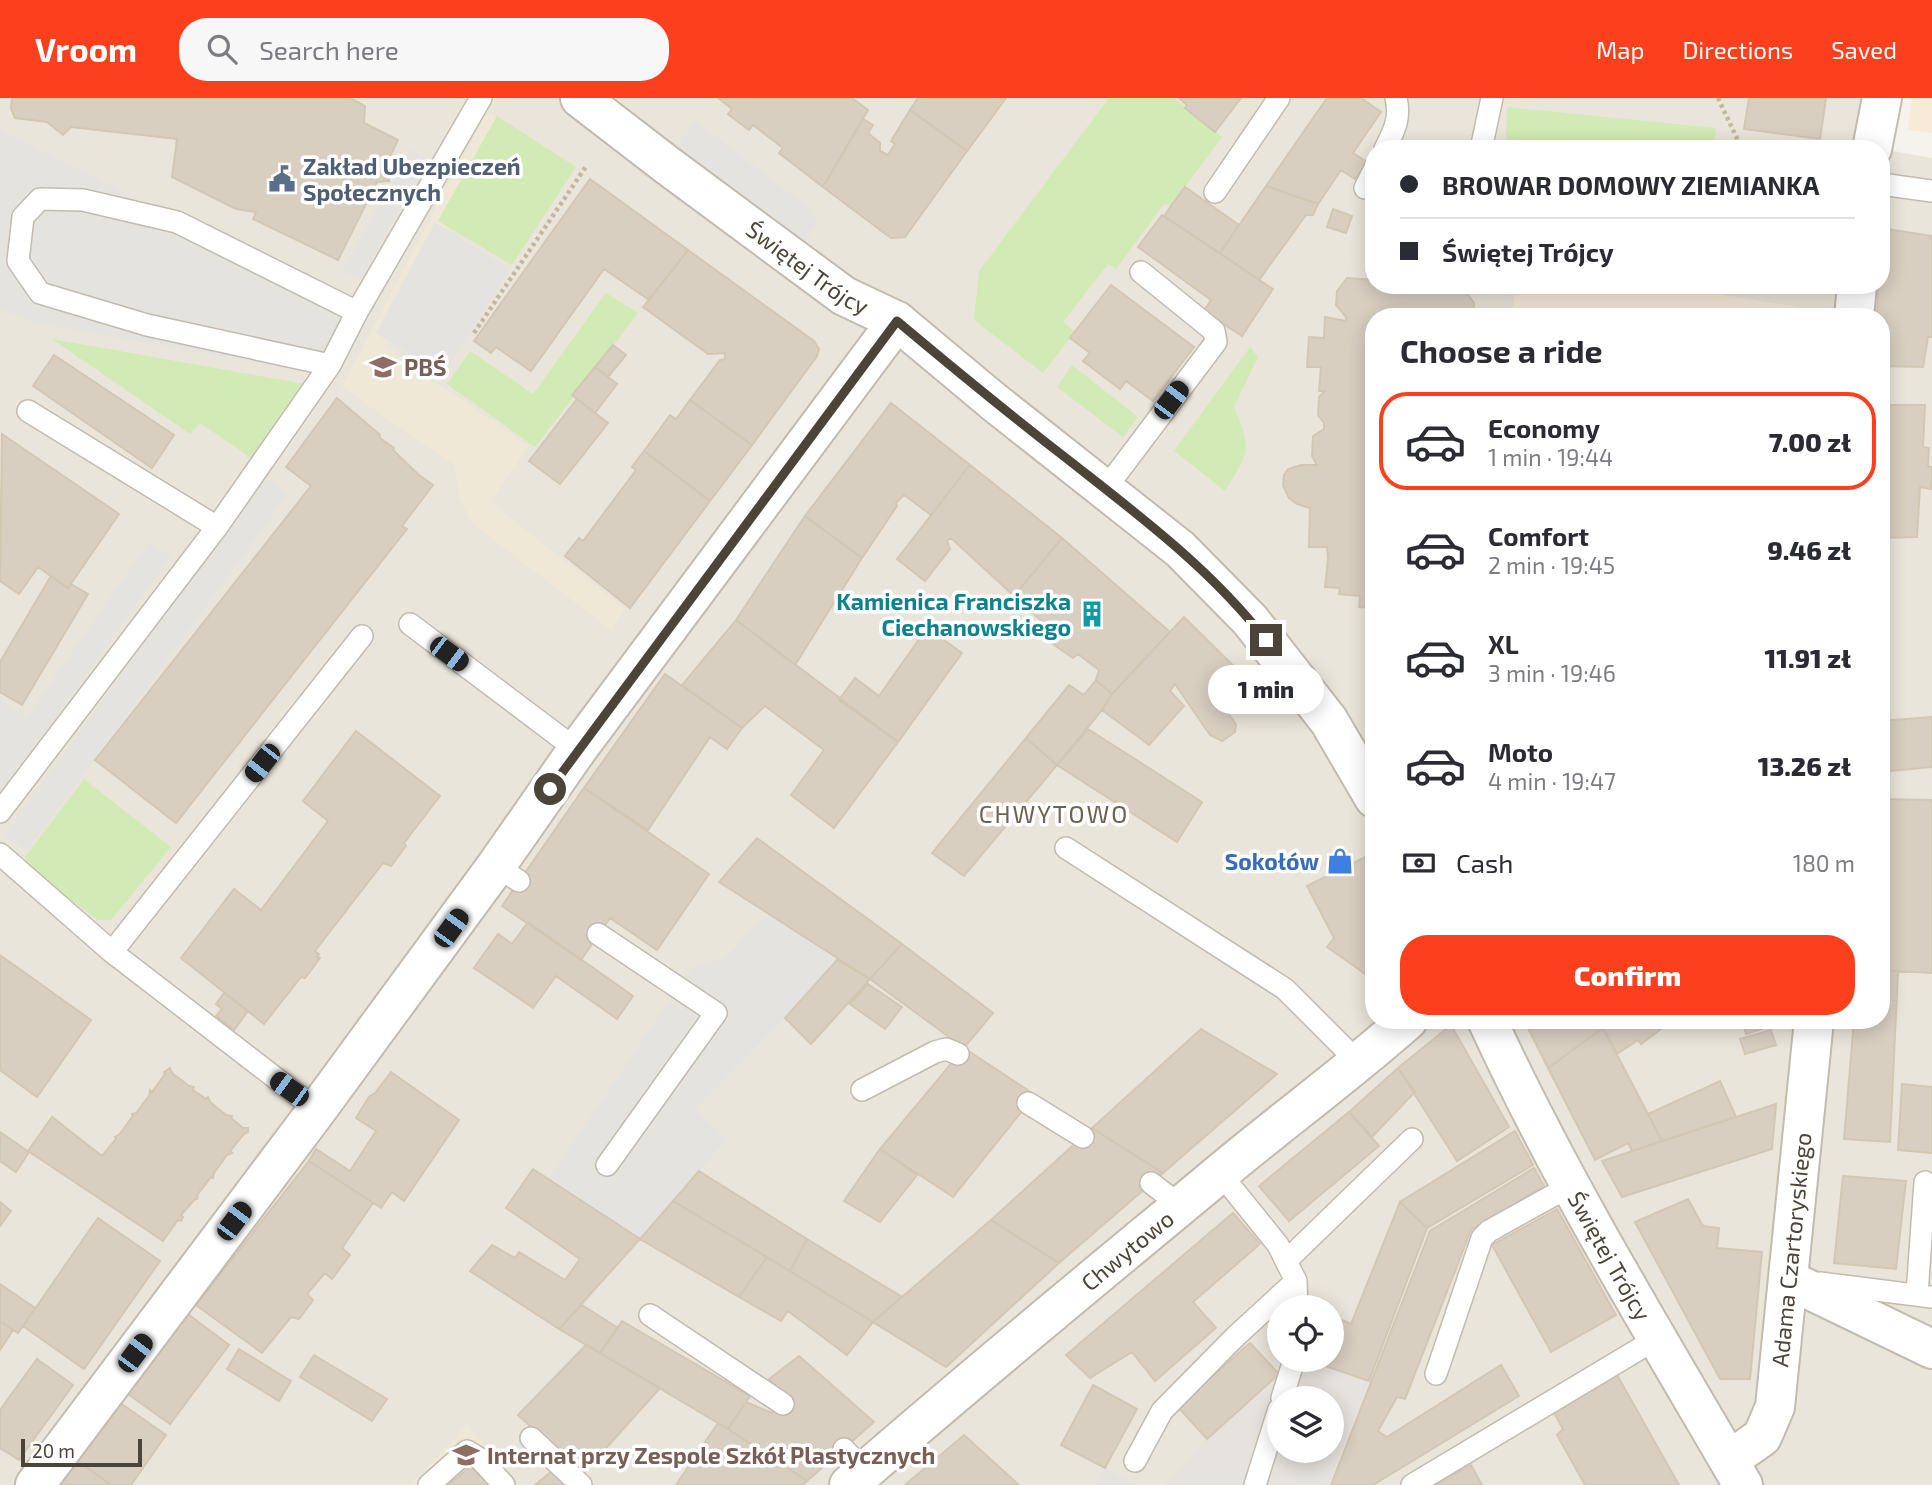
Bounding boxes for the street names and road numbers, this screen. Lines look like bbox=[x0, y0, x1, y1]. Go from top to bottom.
street label: Świętej Trójcy bbox=[741, 215, 873, 320]
street label: Adama Czartoryskiego bbox=[1765, 1131, 1817, 1368]
street label: Świętej Trójcy bbox=[1562, 1186, 1658, 1325]
street label: Chwytowo bbox=[1075, 1204, 1179, 1296]

